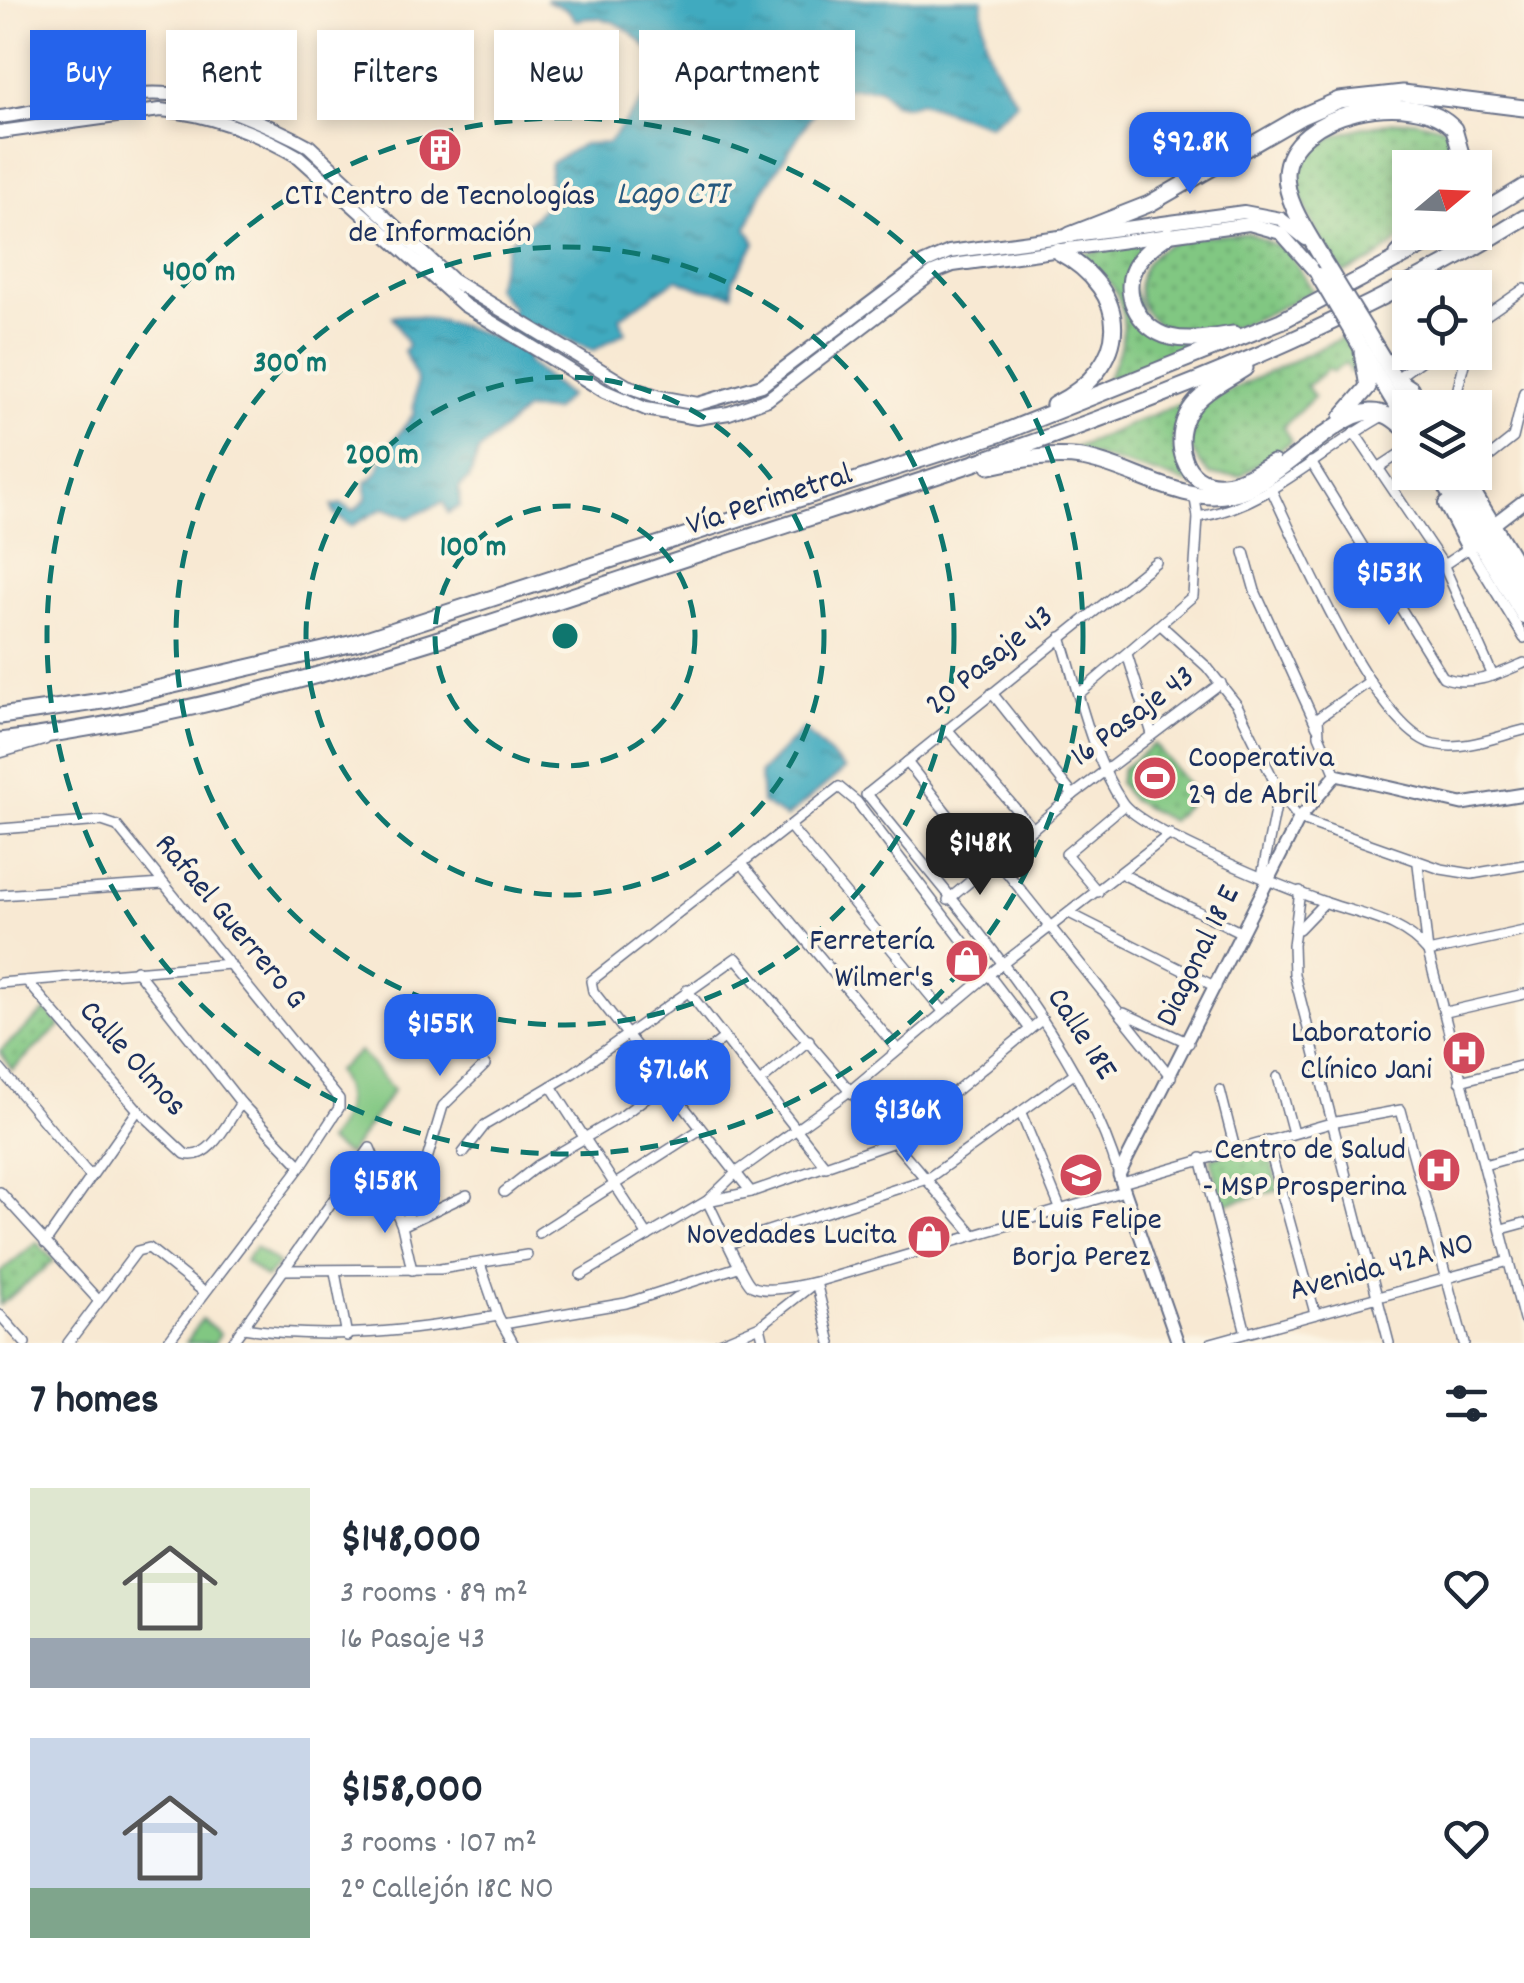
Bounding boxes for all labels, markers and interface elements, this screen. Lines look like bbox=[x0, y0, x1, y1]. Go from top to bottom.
chip: Buy bbox=[30, 30, 146, 120]
chip: Rent bbox=[166, 30, 297, 120]
chip: Filters bbox=[317, 30, 474, 120]
chip: New bbox=[494, 30, 619, 120]
chip: Apartment bbox=[639, 30, 855, 120]
pin: $92.8K bbox=[1109, 112, 1271, 197]
text: $92.8K bbox=[1151, 121, 1229, 167]
building icon: CTI Centro de Tecnologías de Información bbox=[417, 127, 463, 173]
north arrow bbox=[1392, 150, 1492, 250]
map controls bbox=[1392, 150, 1492, 490]
water label: Lago CTI bbox=[616, 171, 732, 221]
place label: CTI Centro de Tecnologías de Información bbox=[284, 175, 596, 258]
text: 400 m bbox=[163, 253, 235, 296]
button: locate bbox=[1392, 270, 1492, 370]
text: 300 m bbox=[253, 344, 327, 387]
button: layers bbox=[1392, 390, 1492, 490]
text: 200 m bbox=[345, 436, 419, 479]
street label: Vía Perimetral bbox=[681, 453, 859, 551]
text: 100 m bbox=[440, 528, 506, 571]
pin: $153K bbox=[1319, 543, 1459, 628]
text: $153K bbox=[1355, 552, 1423, 598]
street label: 20 Pasaje 43 bbox=[917, 596, 1065, 728]
centre of rings bbox=[547, 618, 583, 654]
street label: 16 Pasaje 43 bbox=[1062, 656, 1206, 780]
place label: Cooperativa 29 de Abril bbox=[1188, 737, 1335, 820]
sports icon: Cooperativa 29 de Abril bbox=[1132, 755, 1178, 801]
pin: $148K bbox=[910, 813, 1050, 898]
text: $148K bbox=[948, 822, 1012, 868]
street label: Rafael Guerrero G bbox=[142, 825, 316, 1021]
street label: Diagonal 18 E bbox=[1146, 878, 1254, 1035]
place label: Ferretería Wilmer's bbox=[809, 920, 935, 1003]
shop icon: Ferretería Wilmer's bbox=[944, 938, 990, 984]
street label: Calle 18E bbox=[1033, 980, 1127, 1091]
street label: Calle Olmos bbox=[66, 991, 196, 1129]
pin: $155K bbox=[370, 994, 510, 1079]
text: $155K bbox=[406, 1003, 474, 1049]
place label: Laboratorio Clínico Jani bbox=[1291, 1012, 1432, 1095]
hospital icon: Laboratorio Clínico Jani bbox=[1441, 1030, 1487, 1076]
pin: $71.6K bbox=[592, 1040, 754, 1125]
text: $71.6K bbox=[637, 1049, 709, 1095]
pin: $136K bbox=[837, 1080, 977, 1165]
text: $136K bbox=[873, 1089, 941, 1135]
place label: Centro de Salud - MSP Prosperina bbox=[1203, 1129, 1407, 1212]
hospital icon: Centro de Salud - MSP Prosperina bbox=[1416, 1147, 1462, 1193]
pin: $158K bbox=[315, 1151, 455, 1236]
school or university icon: UE Luis Felipe Borja Perez bbox=[1058, 1152, 1104, 1198]
text: $158K bbox=[352, 1160, 418, 1206]
place label: UE Luis Felipe Borja Perez bbox=[1000, 1199, 1162, 1282]
place label: Novedades Lucita bbox=[686, 1214, 897, 1260]
shop icon: Novedades Lucita bbox=[906, 1214, 952, 1260]
street label: Avenida 42A NO bbox=[1285, 1222, 1479, 1316]
text: 7 homes bbox=[30, 1373, 159, 1433]
icon: filters bbox=[1439, 1376, 1494, 1431]
text: $148,000 bbox=[340, 1512, 481, 1572]
icon: home bbox=[110, 1528, 230, 1648]
icon: heart bbox=[1439, 1561, 1494, 1616]
text: 3 rooms · 89 m² bbox=[340, 1572, 528, 1618]
text: 16 Pasaje 43 bbox=[340, 1618, 485, 1664]
text: $158,000 bbox=[340, 1762, 483, 1822]
icon: home bbox=[110, 1778, 230, 1898]
icon: heart bbox=[1439, 1811, 1494, 1866]
text: 3 rooms · 107 m² bbox=[340, 1822, 537, 1868]
text: 2° Callejón 18C NO bbox=[340, 1868, 554, 1914]

